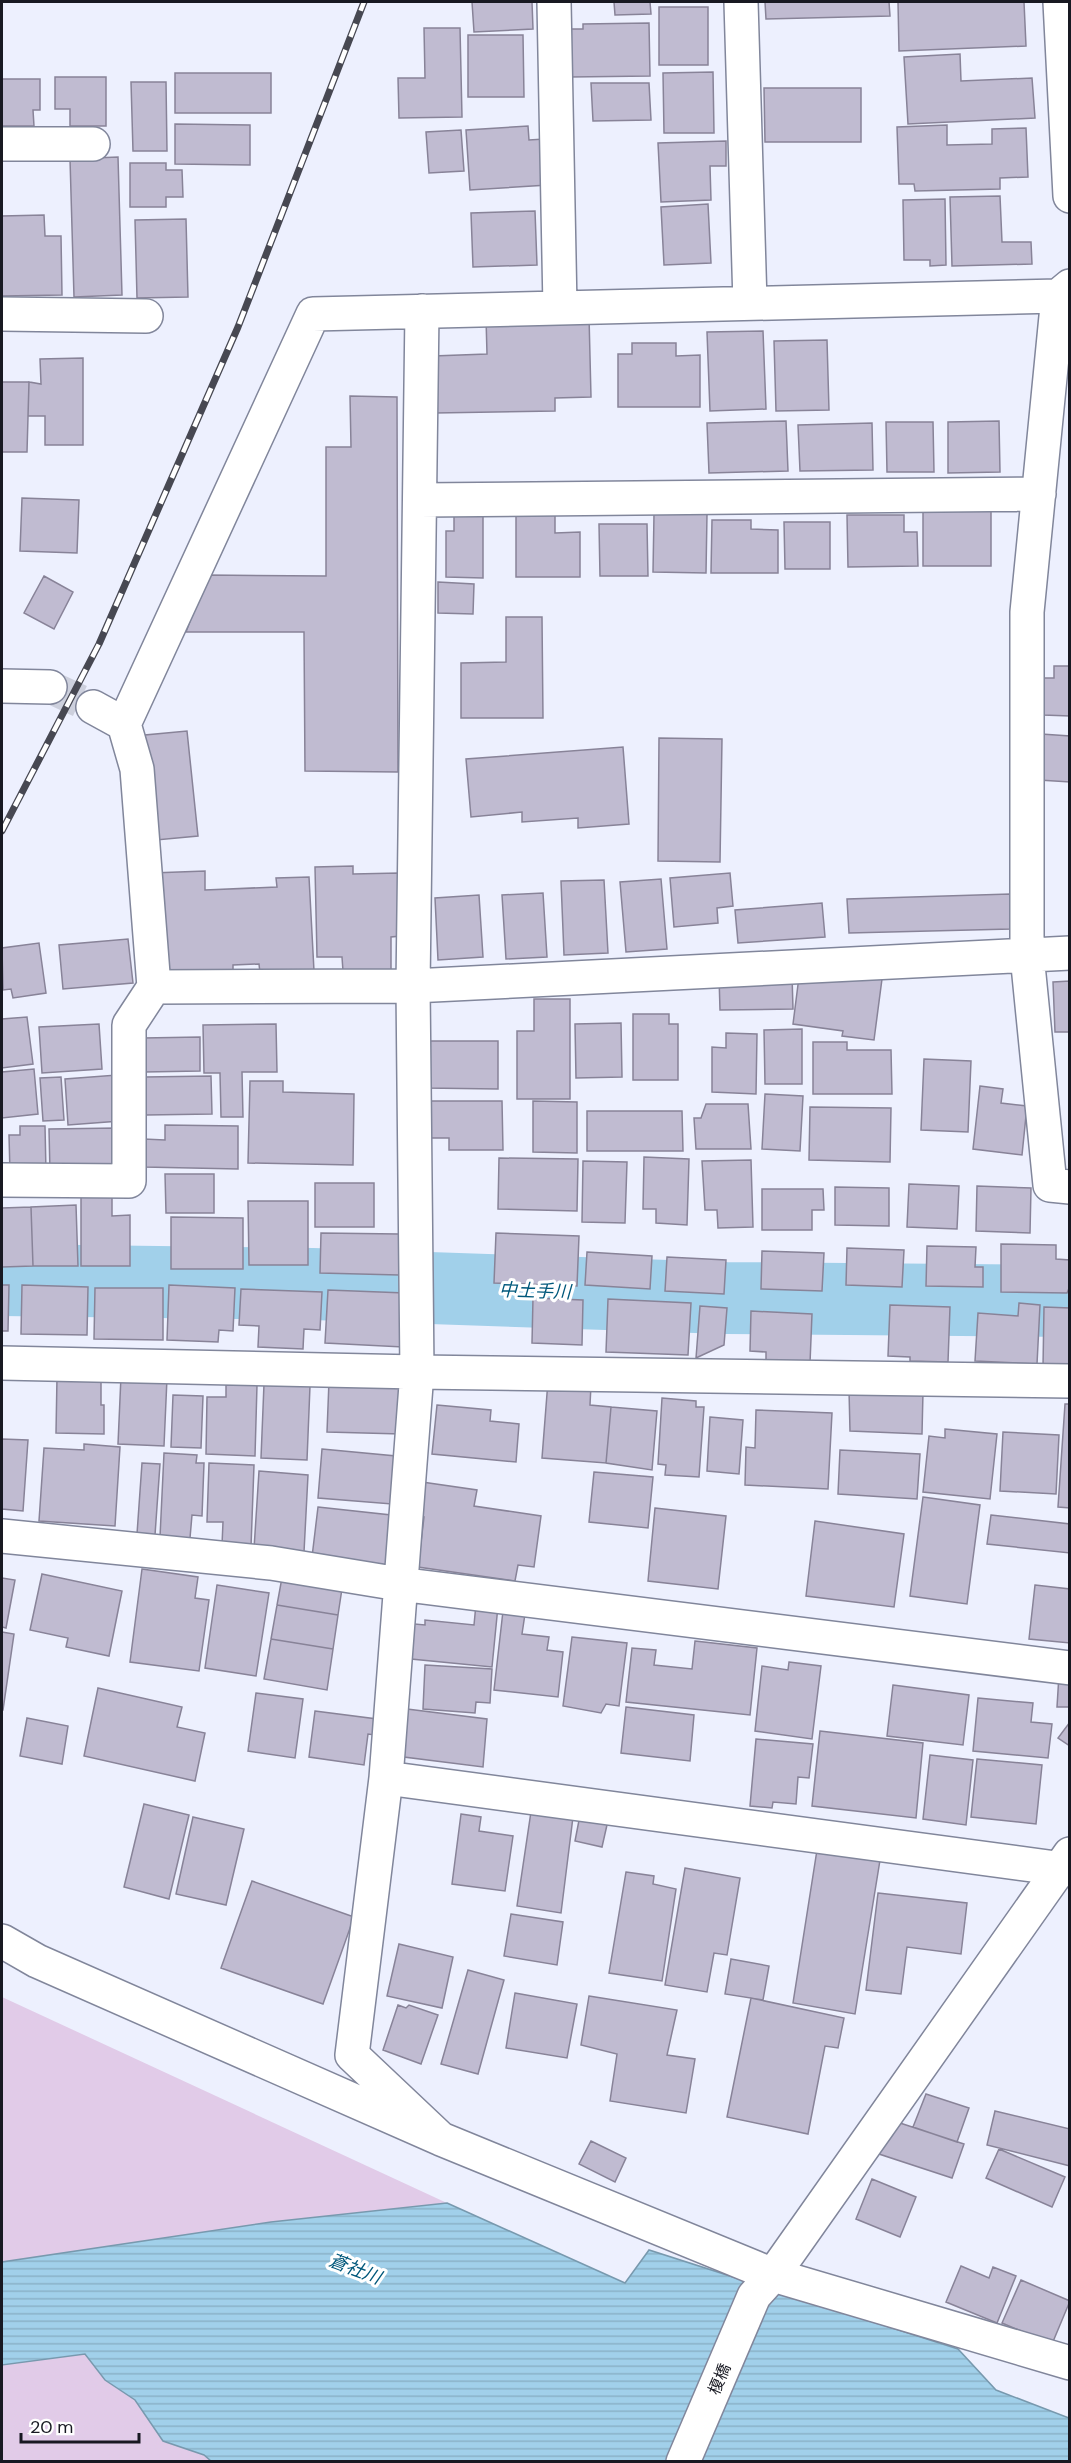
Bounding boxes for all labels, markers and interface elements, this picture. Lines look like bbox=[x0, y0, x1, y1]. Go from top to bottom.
water label: 中土手川 bbox=[499, 1278, 573, 1304]
water label: 蒼社川 bbox=[325, 2248, 386, 2291]
street label: 榎橋 bbox=[704, 2360, 735, 2398]
scale bar bbox=[21, 2406, 140, 2444]
text: 20 m bbox=[30, 2415, 73, 2439]

